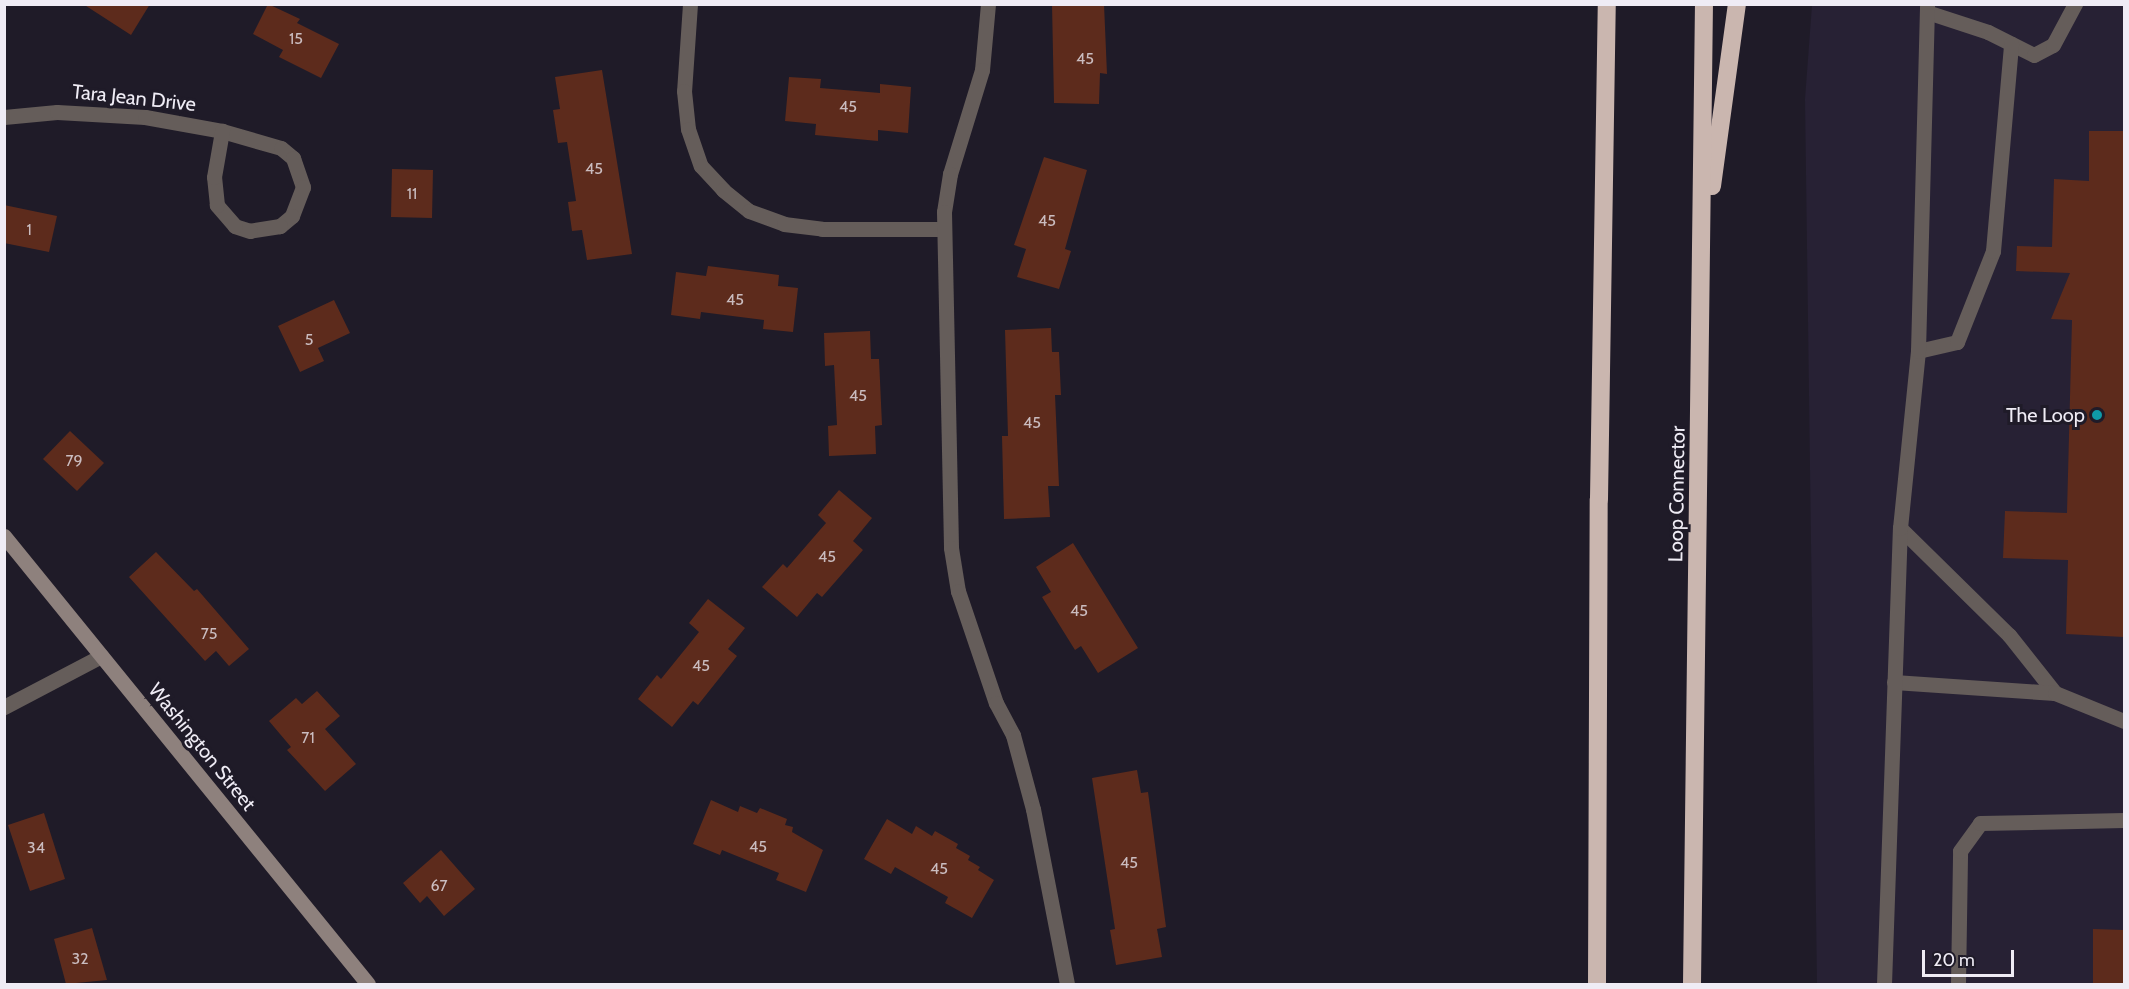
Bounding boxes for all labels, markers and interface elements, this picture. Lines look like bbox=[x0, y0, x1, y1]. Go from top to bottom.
house number: 15 bbox=[289, 29, 303, 49]
house number: 45 bbox=[1076, 49, 1094, 69]
street label: Tara Jean Drive bbox=[71, 80, 197, 116]
house number: 45 bbox=[839, 97, 857, 117]
house number: 45 bbox=[585, 159, 603, 179]
house number: 11 bbox=[407, 184, 417, 204]
house number: 45 bbox=[1038, 211, 1056, 231]
house number: 1 bbox=[26, 220, 32, 240]
house number: 45 bbox=[726, 290, 744, 310]
house number: 5 bbox=[305, 330, 313, 350]
house number: 45 bbox=[849, 386, 867, 406]
place label: The Loop bbox=[2006, 403, 2085, 427]
marker: The Loop bbox=[2090, 408, 2104, 422]
house number: 45 bbox=[1023, 413, 1041, 433]
street label: Loop Connector bbox=[1664, 426, 1690, 562]
house number: 79 bbox=[65, 451, 83, 471]
house number: 45 bbox=[818, 547, 836, 567]
house number: 45 bbox=[1070, 601, 1088, 621]
house number: 75 bbox=[201, 624, 217, 644]
house number: 45 bbox=[692, 656, 710, 676]
street label: Washington Street bbox=[143, 678, 261, 816]
house number: 71 bbox=[301, 728, 315, 748]
house number: 45 bbox=[749, 837, 767, 857]
house number: 34 bbox=[27, 838, 45, 858]
house number: 45 bbox=[1120, 853, 1138, 873]
house number: 45 bbox=[930, 859, 948, 879]
house number: 67 bbox=[430, 876, 448, 896]
scale bar bbox=[1925, 938, 2016, 976]
house number: 32 bbox=[71, 949, 89, 969]
text: 20 m bbox=[1933, 949, 1975, 971]

